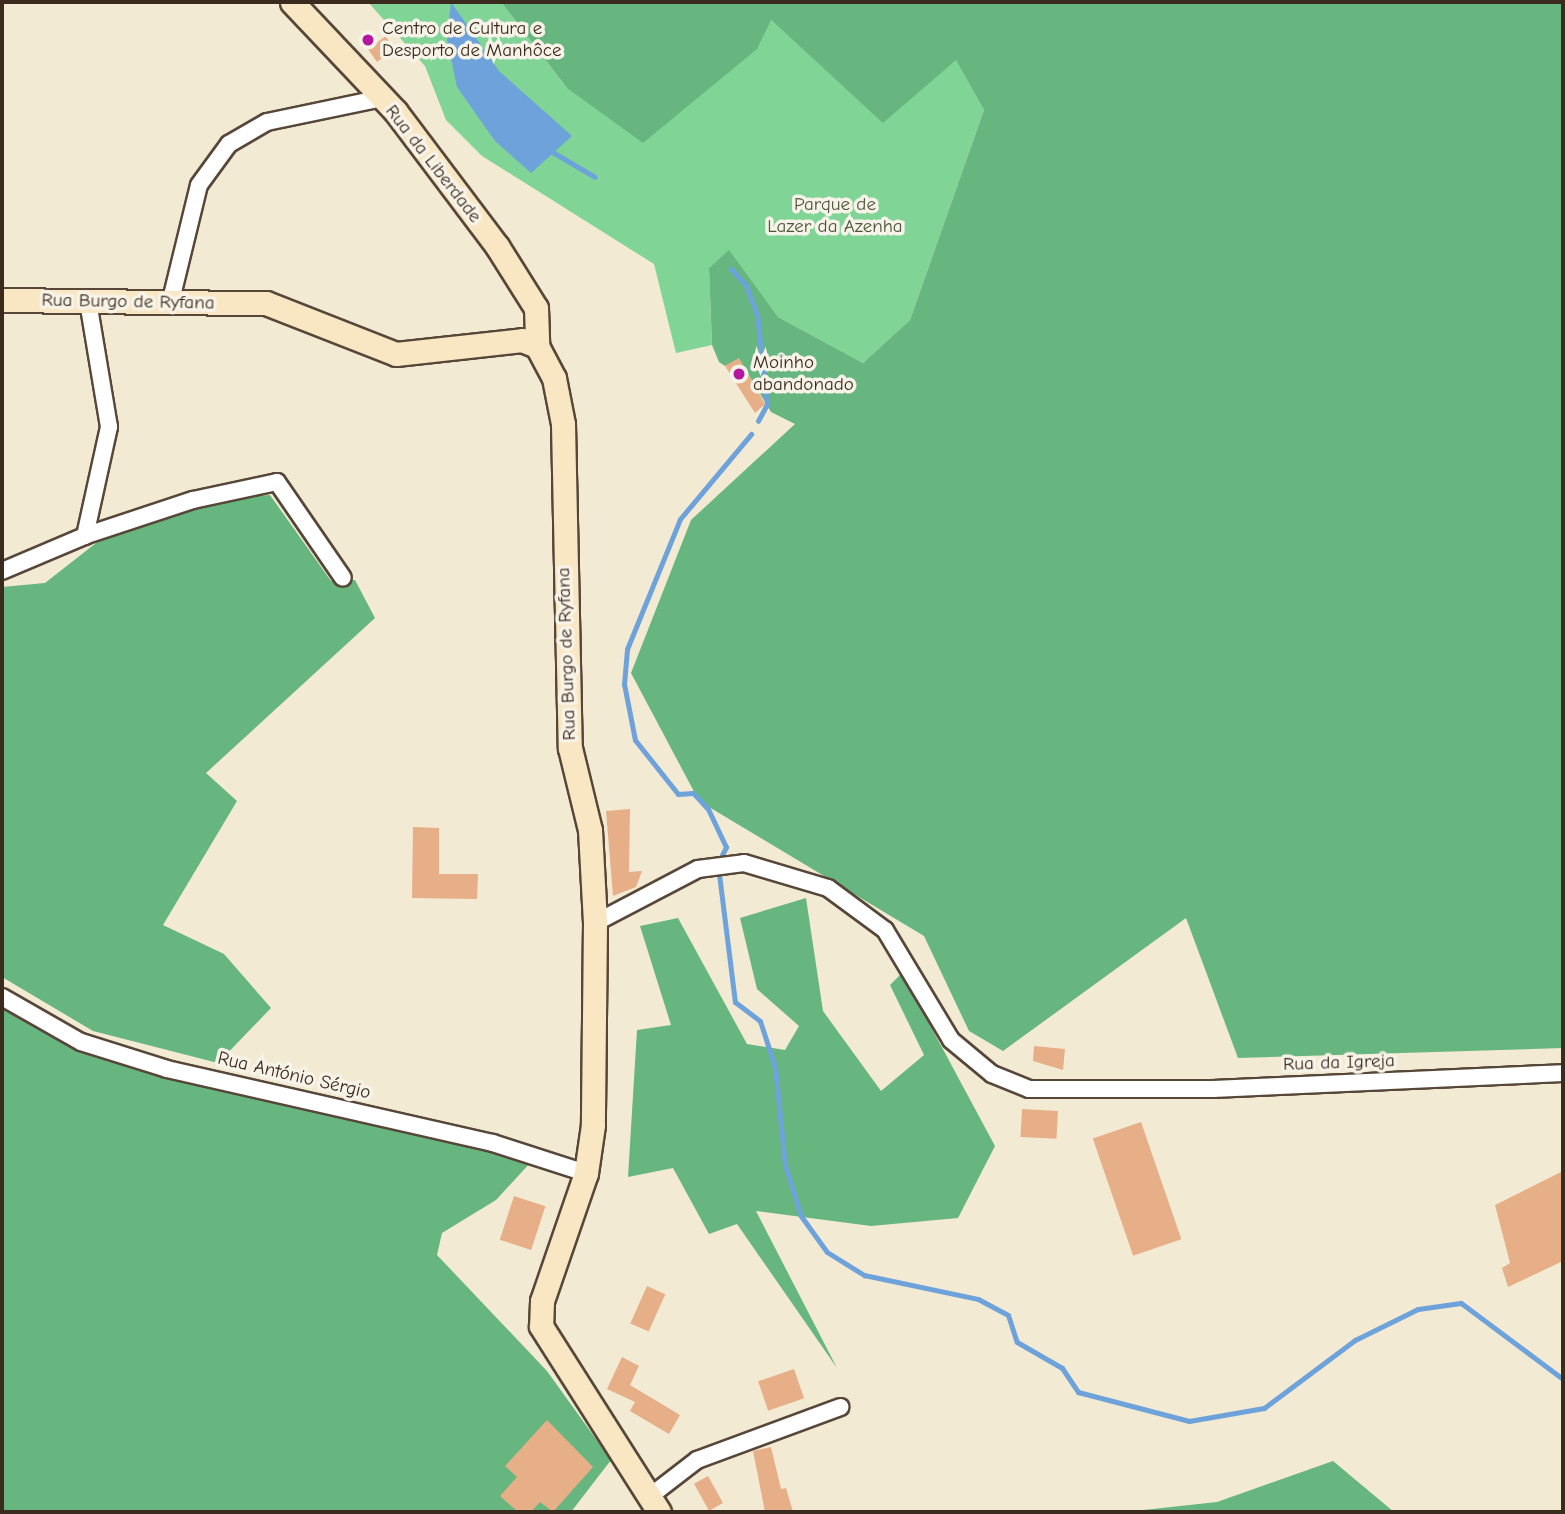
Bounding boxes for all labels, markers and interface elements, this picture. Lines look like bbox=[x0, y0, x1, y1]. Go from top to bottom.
place label: Centro de Cultura e Desporto de Manhôce bbox=[382, 18, 561, 62]
marker: Centro de Cultura e Desporto de Manhôce bbox=[360, 32, 376, 48]
street label: Rua da Liberdade bbox=[380, 101, 486, 227]
park label: Parque de Lazer da Azenha bbox=[767, 194, 903, 238]
street label: Rua Burgo de Ryfana bbox=[41, 289, 215, 315]
place label: Moinho abandonado bbox=[753, 352, 854, 396]
marker: Moinho abandonado bbox=[731, 366, 747, 382]
street label: Rua Burgo de Ryfana bbox=[553, 567, 581, 741]
street label: Rua António Sérgio bbox=[215, 1047, 373, 1105]
street label: Rua da Igreja bbox=[1283, 1050, 1395, 1076]

